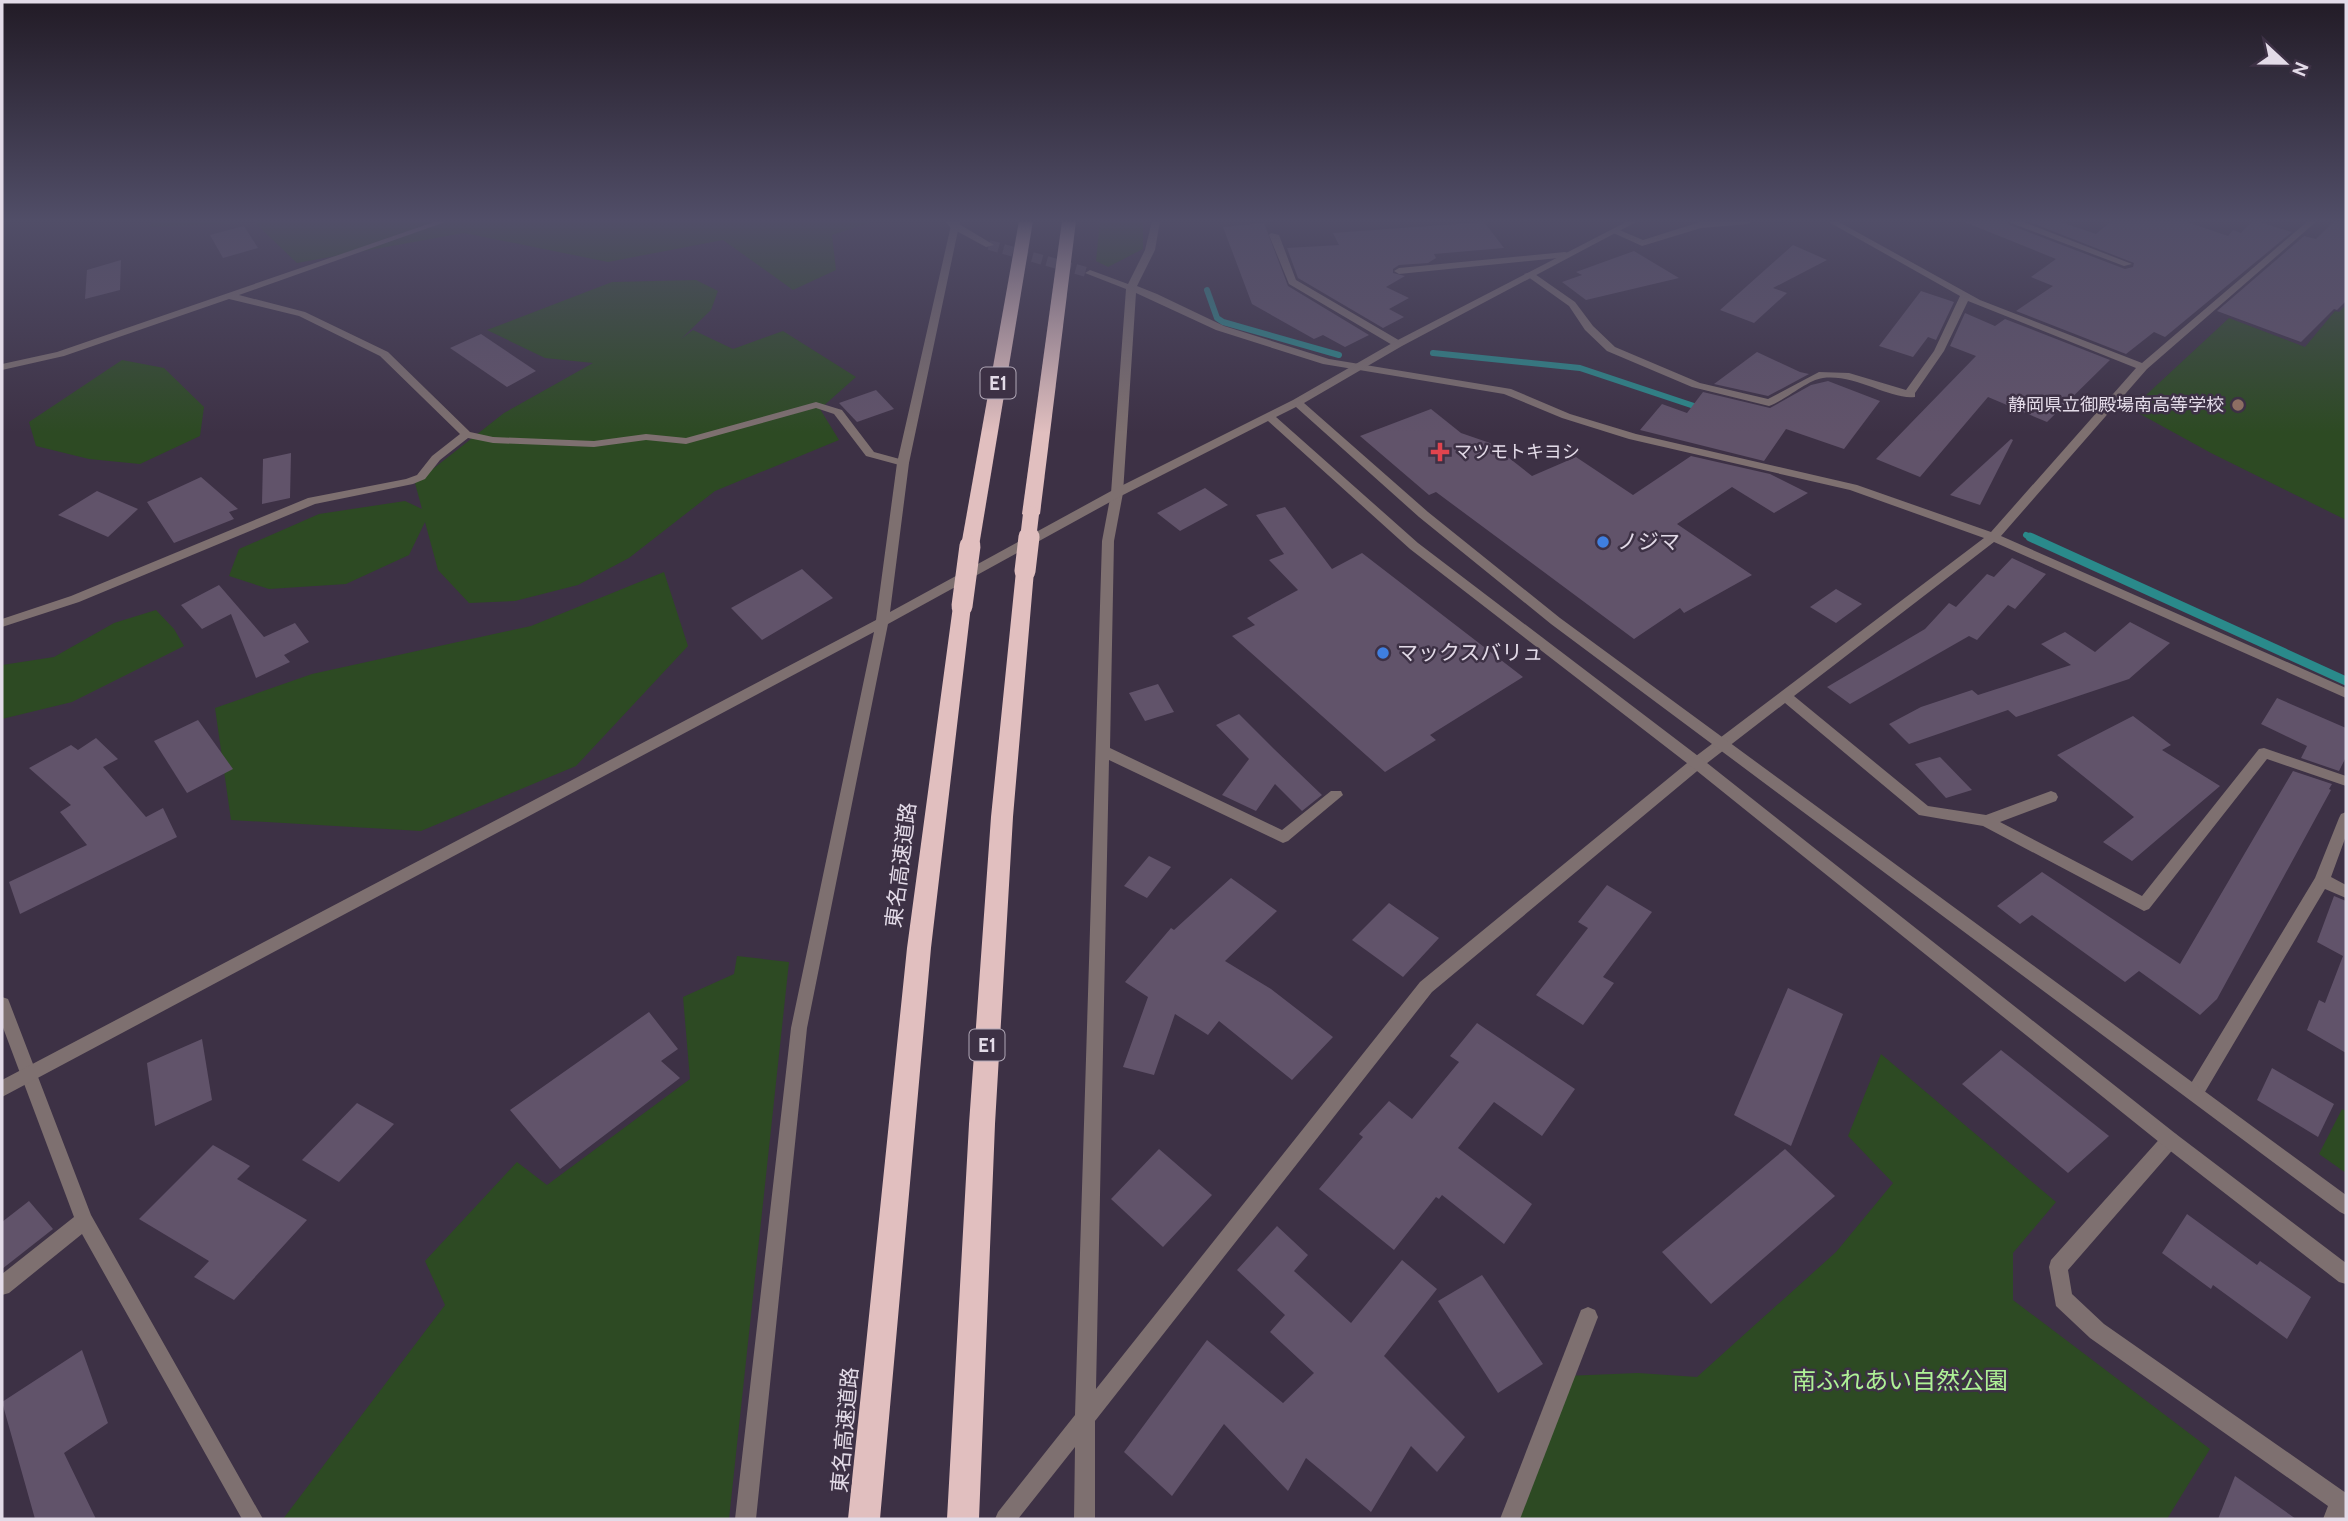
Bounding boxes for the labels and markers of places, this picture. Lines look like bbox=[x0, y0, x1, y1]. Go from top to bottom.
place label: 静岡県立御殿場南高等学校 bbox=[2008, 394, 2224, 416]
marker: 静岡県立御殿場南高等学校 bbox=[2230, 397, 2246, 413]
place label: マツモトキヨシ bbox=[1454, 441, 1580, 463]
marker: マツモトキヨシ bbox=[1432, 444, 1448, 460]
place label: ノジマ bbox=[1617, 529, 1680, 554]
marker: ノジマ bbox=[1595, 534, 1611, 550]
place label: マックスバリュ bbox=[1397, 640, 1543, 665]
marker: マックスバリュ bbox=[1375, 645, 1391, 661]

